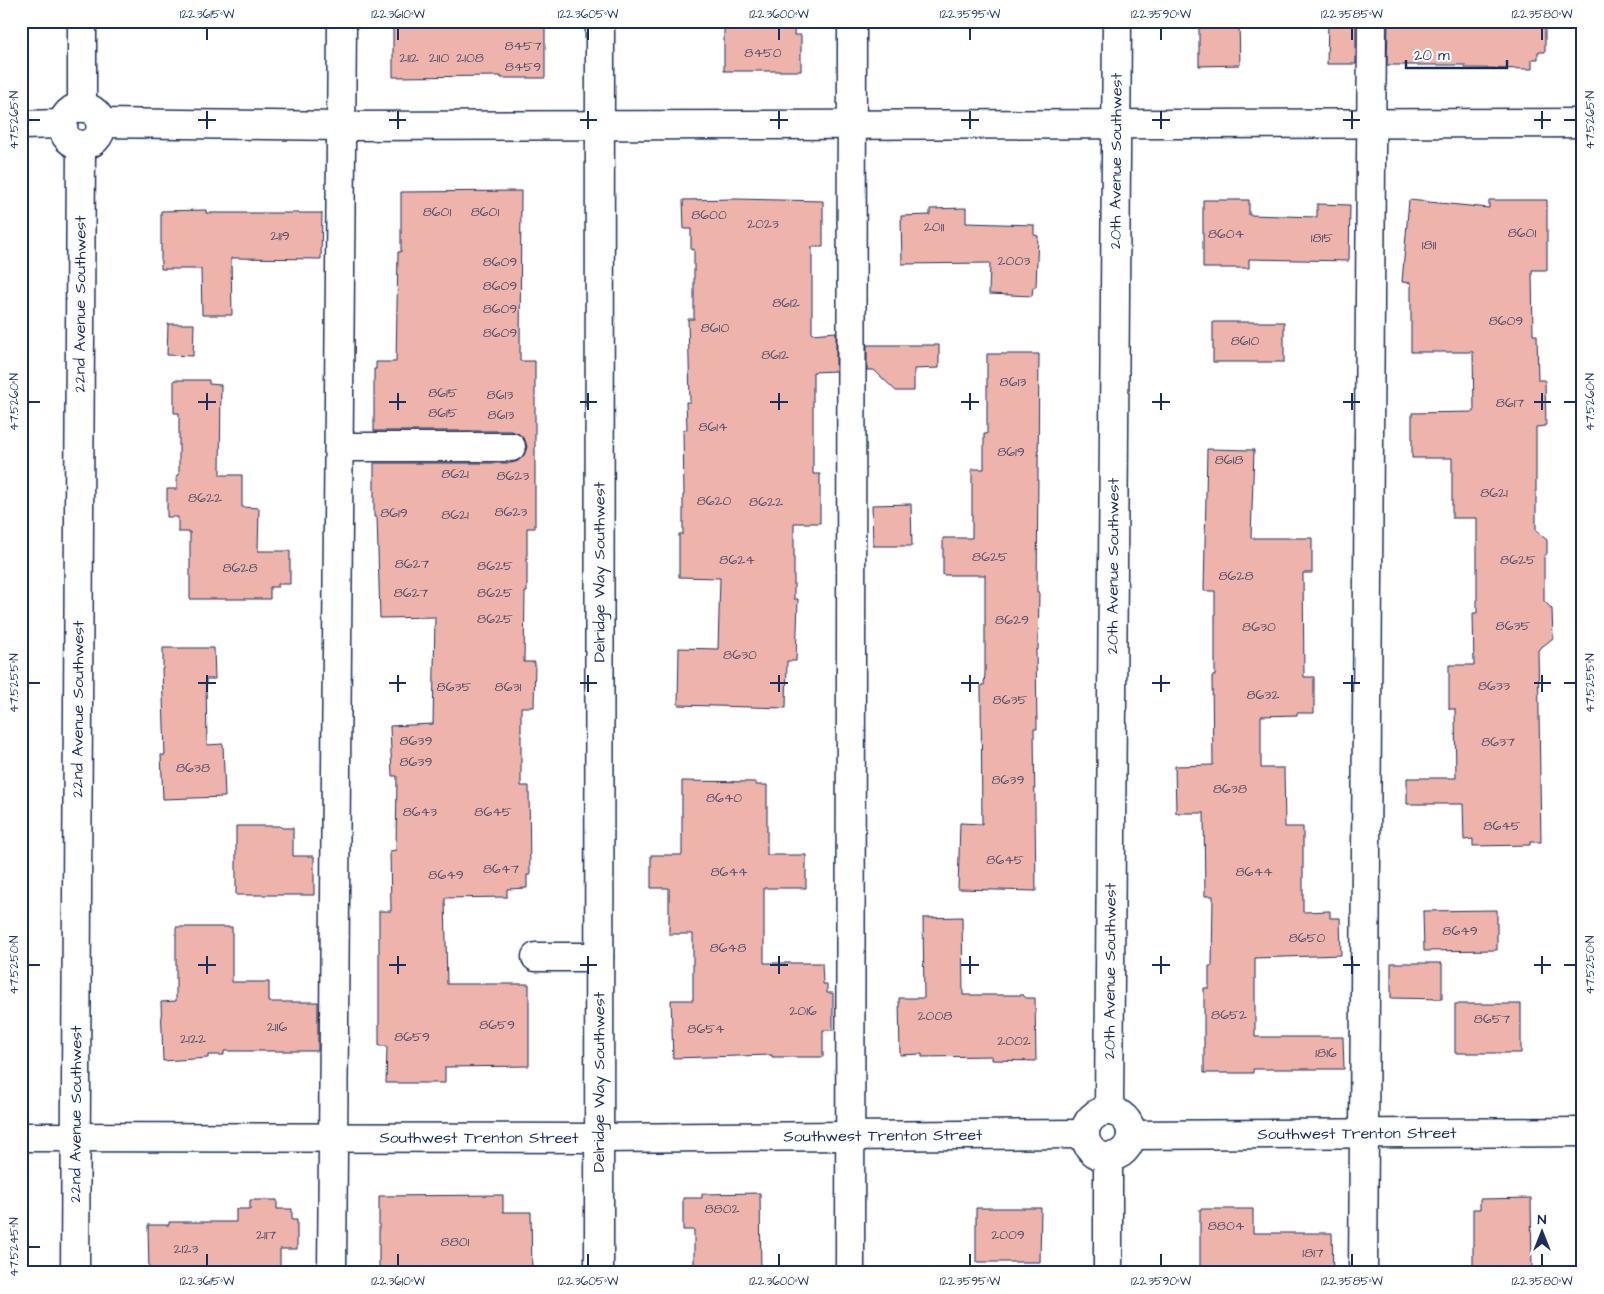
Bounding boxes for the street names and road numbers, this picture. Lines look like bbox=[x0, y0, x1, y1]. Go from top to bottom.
street label: 20th Avenue Southwest bbox=[1104, 72, 1128, 249]
street label: 22nd Avenue Southwest bbox=[69, 215, 92, 393]
street label: 20th Avenue Southwest bbox=[1101, 477, 1125, 654]
street label: Delridge Way Southwest bbox=[588, 481, 612, 662]
street label: 22nd Avenue Southwest bbox=[67, 620, 89, 798]
street label: 20th Avenue Southwest bbox=[1098, 882, 1122, 1059]
street label: Delridge Way Southwest bbox=[588, 991, 611, 1172]
street label: 22nd Avenue Southwest bbox=[64, 1025, 87, 1203]
street label: Southwest Trenton Street bbox=[1257, 1122, 1457, 1145]
street label: Southwest Trenton Street bbox=[783, 1124, 983, 1147]
street label: Southwest Trenton Street bbox=[379, 1127, 579, 1149]

